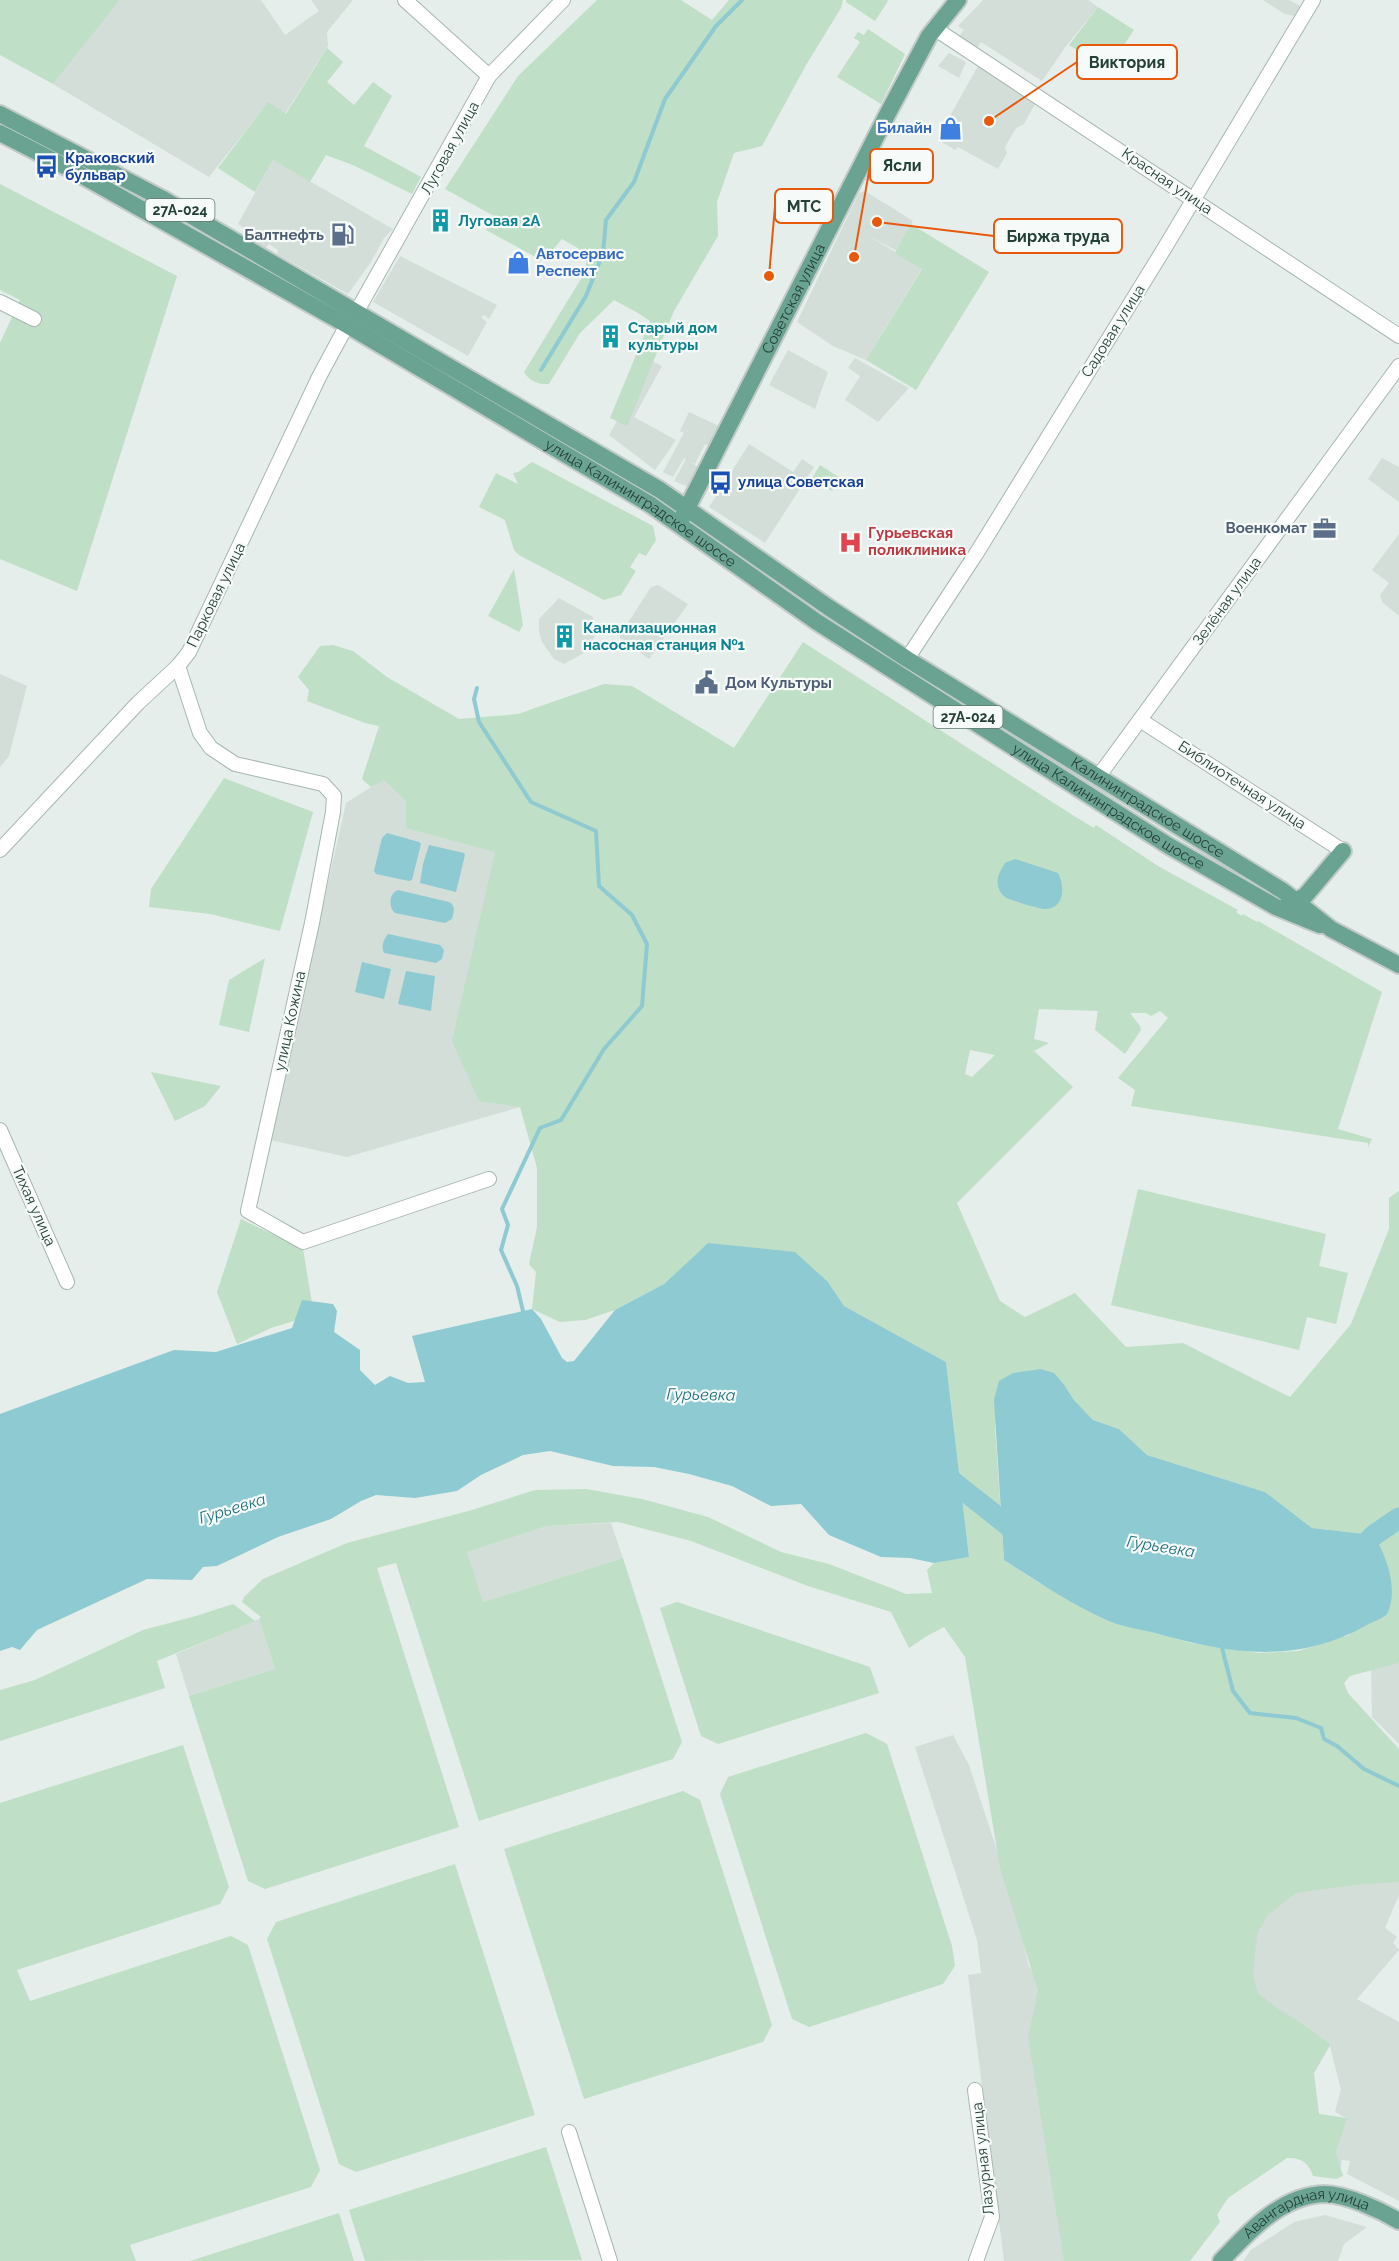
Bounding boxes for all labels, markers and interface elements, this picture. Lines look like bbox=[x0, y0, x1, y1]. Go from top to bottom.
callout: Виктория bbox=[1077, 45, 1177, 79]
text: Виктория bbox=[1089, 53, 1165, 72]
street label: Луговая улица bbox=[417, 98, 483, 198]
shop icon: Билайн bbox=[937, 115, 963, 141]
place label: Билайн bbox=[877, 119, 932, 137]
street label: Красная улица bbox=[1118, 144, 1216, 218]
place label: Краковский бульвар bbox=[65, 149, 155, 184]
callout: Ясли bbox=[870, 149, 933, 183]
bus stop icon: Краковский бульвар bbox=[34, 154, 60, 180]
text: Ясли bbox=[882, 156, 922, 175]
callout: МТС bbox=[775, 189, 833, 223]
text: МТС bbox=[787, 197, 821, 216]
road number: 27А-024 bbox=[146, 199, 214, 221]
building icon: Луговая 2А bbox=[427, 208, 453, 234]
place label: Луговая 2А bbox=[458, 212, 541, 230]
callout: Биржа труда bbox=[994, 219, 1122, 253]
fuel station icon: Балтнефть bbox=[329, 222, 355, 248]
place label: Балтнефть bbox=[244, 226, 324, 244]
text: Биржа труда bbox=[1006, 227, 1110, 246]
street label: Советская улица bbox=[758, 241, 829, 357]
place label: Автосервис Респект bbox=[536, 245, 625, 280]
shop icon: Автосервис Респект bbox=[505, 250, 531, 276]
street label: Садовая улица bbox=[1077, 281, 1149, 381]
place label: Старый дом культуры bbox=[628, 319, 718, 354]
building icon: Старый дом культуры bbox=[597, 324, 623, 350]
street label: улица Калининградское шоссе bbox=[542, 435, 740, 571]
bus stop icon: улица Советская bbox=[707, 469, 733, 495]
place label: улица Советская bbox=[738, 473, 864, 491]
office icon: Военкомат bbox=[1312, 515, 1338, 541]
place label: Военкомат bbox=[1226, 519, 1308, 537]
place label: Гурьевская поликлиника bbox=[868, 524, 966, 559]
hospital icon: Гурьевская поликлиника bbox=[837, 529, 863, 555]
street label: Парковая улица bbox=[183, 540, 249, 650]
street label: Зелёная улица bbox=[1189, 553, 1265, 649]
place label: Канализационная насосная станция №1 bbox=[583, 619, 746, 654]
building icon: Канализационная насосная станция №1 bbox=[552, 624, 578, 650]
public building icon: Дом Культуры bbox=[694, 670, 720, 696]
place label: Дом Культуры bbox=[725, 674, 832, 692]
road number: 27А-024 bbox=[934, 706, 1002, 728]
street label: Библиотечная улица bbox=[1175, 737, 1309, 833]
street label: улица Калининградское шоссе bbox=[1009, 739, 1207, 873]
street label: Калининградское шоссе bbox=[1068, 753, 1228, 863]
street label: улица Кожина bbox=[271, 969, 309, 1073]
street label: Тихая улица bbox=[8, 1163, 60, 1249]
water label: Гурьевка bbox=[666, 1384, 736, 1405]
water label: Гурьевка bbox=[197, 1489, 268, 1528]
water label: Гурьевка bbox=[1125, 1532, 1197, 1561]
street label: Лазурная улица bbox=[968, 2101, 998, 2217]
street label: Авангардная улица bbox=[1239, 2185, 1372, 2242]

